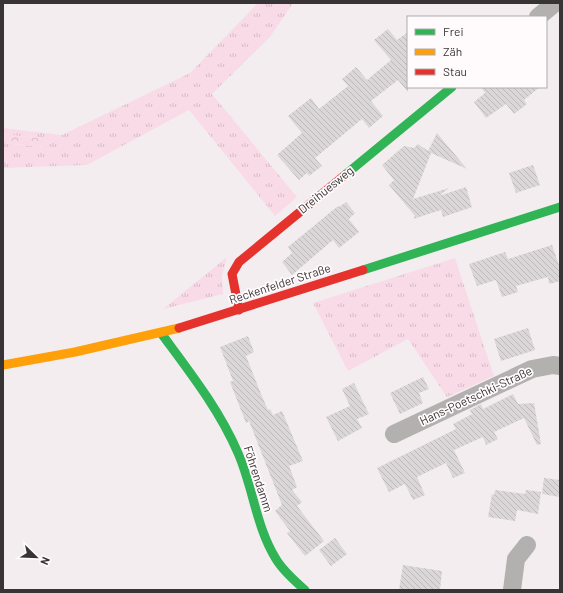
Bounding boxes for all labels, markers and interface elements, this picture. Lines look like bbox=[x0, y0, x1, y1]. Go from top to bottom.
legend bbox=[407, 16, 547, 88]
text: Frei bbox=[443, 24, 463, 38]
text: Zäh bbox=[443, 44, 462, 58]
text: Stau bbox=[443, 64, 467, 78]
street label: Dreihuesweg bbox=[295, 163, 356, 216]
street label: Reckenfelder Straße bbox=[227, 260, 332, 306]
street label: Hans-Poetschki-Straße bbox=[417, 363, 534, 427]
street label: Föhrendamm bbox=[242, 444, 276, 514]
north arrow bbox=[16, 537, 56, 577]
text: N bbox=[38, 555, 53, 567]

